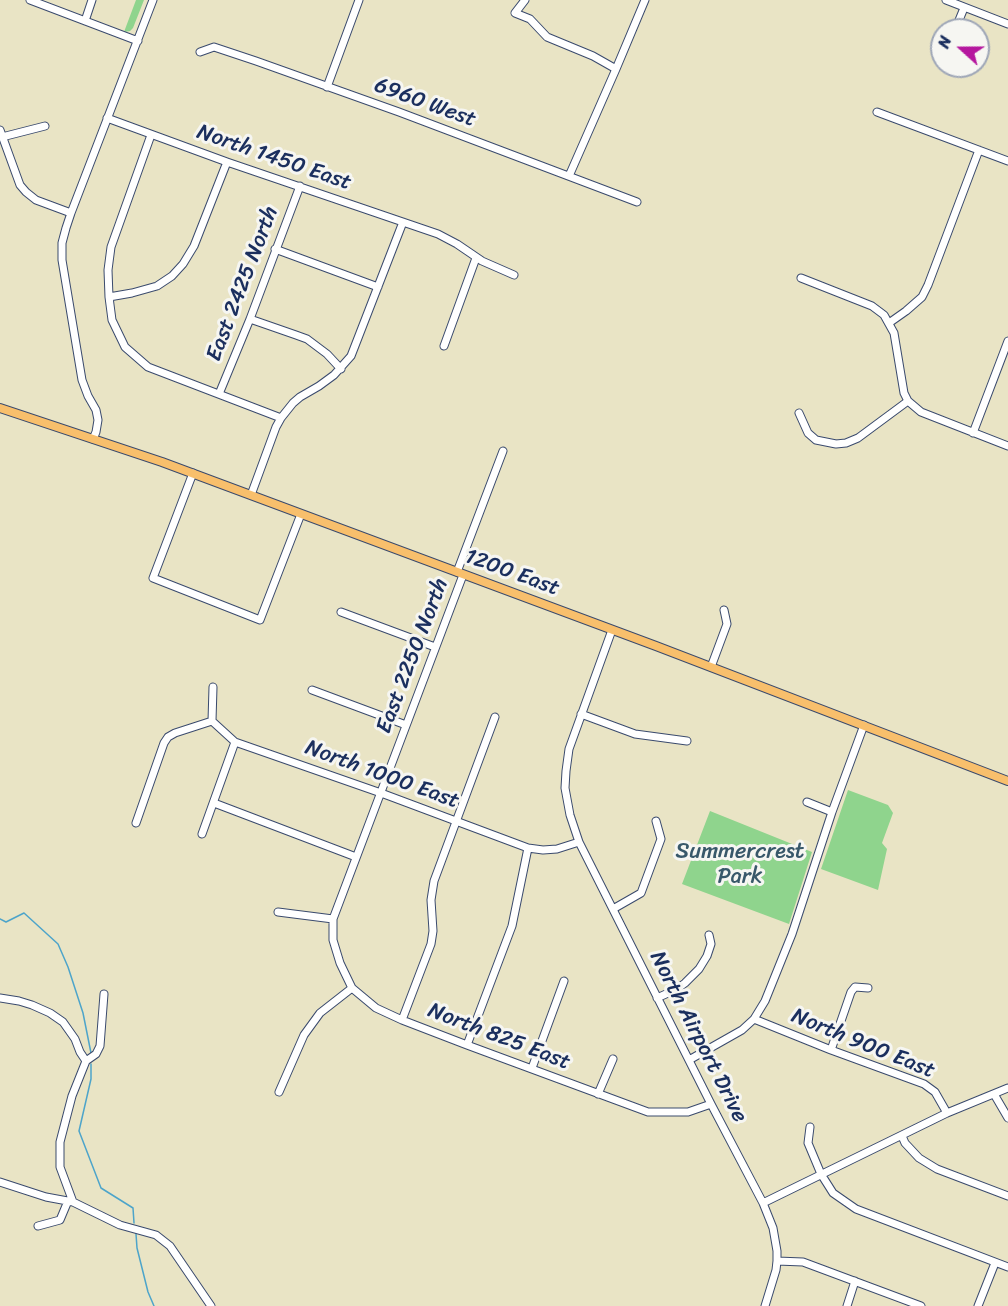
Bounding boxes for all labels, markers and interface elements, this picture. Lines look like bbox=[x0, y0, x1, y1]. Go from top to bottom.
north arrow bbox=[930, 18, 990, 78]
text: N bbox=[929, 32, 960, 52]
street label: 6960 West bbox=[371, 72, 479, 134]
street label: North 1450 East bbox=[193, 119, 355, 197]
street label: East 2425 North bbox=[201, 203, 285, 365]
street label: 1200 East bbox=[461, 544, 563, 602]
street label: East 2250 North bbox=[371, 575, 455, 737]
street label: North 1000 East bbox=[301, 735, 463, 815]
park label: Summercrest Park bbox=[676, 839, 804, 890]
street label: North Airport Drive bbox=[643, 947, 753, 1127]
street label: North 825 East bbox=[424, 998, 574, 1076]
street label: North 900 East bbox=[787, 1003, 939, 1085]

